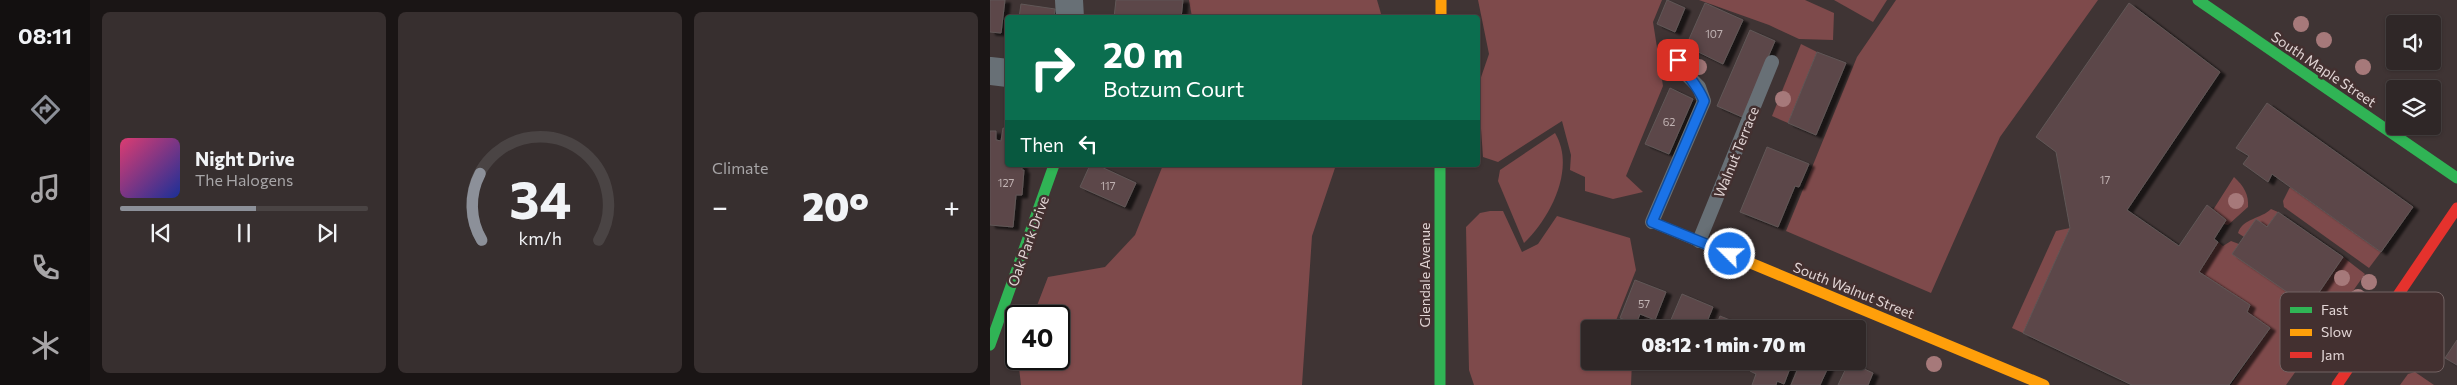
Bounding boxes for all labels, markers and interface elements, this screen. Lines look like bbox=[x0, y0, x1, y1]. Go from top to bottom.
map controls bbox=[2386, 15, 2441, 135]
button: sound bbox=[2386, 15, 2441, 70]
text: 08:11 bbox=[18, 22, 72, 49]
house number: 107 bbox=[1705, 27, 1723, 40]
street label: South Maple Street bbox=[2268, 28, 2380, 111]
text: 20 m bbox=[1103, 32, 1183, 75]
icon: right bbox=[1020, 35, 1085, 100]
pin bbox=[1657, 39, 1699, 81]
icon: arrive bbox=[1664, 46, 1692, 74]
text: Botzum Court bbox=[1103, 75, 1244, 102]
button: layers bbox=[2386, 80, 2441, 135]
icon: directions bbox=[28, 92, 63, 127]
street label: Walnut Terrace bbox=[1710, 104, 1762, 200]
house number: 62 bbox=[1663, 115, 1675, 128]
icon: left bbox=[1074, 130, 1102, 158]
text: Then bbox=[1020, 133, 1064, 156]
text: Night Drive bbox=[195, 147, 295, 170]
text: Climate bbox=[712, 158, 768, 177]
text: 34 bbox=[509, 166, 571, 230]
text: The Halogens bbox=[195, 170, 293, 189]
icon: music bbox=[28, 171, 63, 206]
house number: 17 bbox=[2100, 173, 2110, 186]
house number: 127 bbox=[998, 176, 1014, 189]
house number: 117 bbox=[1100, 179, 1116, 192]
text: 20° bbox=[802, 182, 869, 229]
text: − bbox=[712, 189, 728, 223]
text: + bbox=[944, 189, 960, 223]
street label: Oak Park Drive bbox=[1004, 194, 1052, 288]
icon: previous bbox=[147, 219, 175, 247]
icon: pause bbox=[230, 219, 258, 247]
icon: next bbox=[313, 219, 341, 247]
street label: Glendale Avenue bbox=[1416, 223, 1433, 327]
text: km/h bbox=[518, 227, 562, 249]
position arrow bbox=[1703, 227, 1755, 279]
icon: phone bbox=[28, 250, 63, 285]
street label: South Walnut Street bbox=[1791, 258, 1917, 322]
legend bbox=[2280, 292, 2444, 372]
house number: 57 bbox=[1638, 297, 1650, 310]
text: Fast bbox=[2321, 301, 2348, 318]
speed limit sign: 40 bbox=[1005, 305, 1070, 370]
text: Slow bbox=[2321, 323, 2352, 340]
icon: climate bbox=[28, 328, 63, 363]
text: 08:12 · 1 min · 70 m bbox=[1641, 333, 1806, 356]
text: Jam bbox=[2321, 346, 2345, 363]

